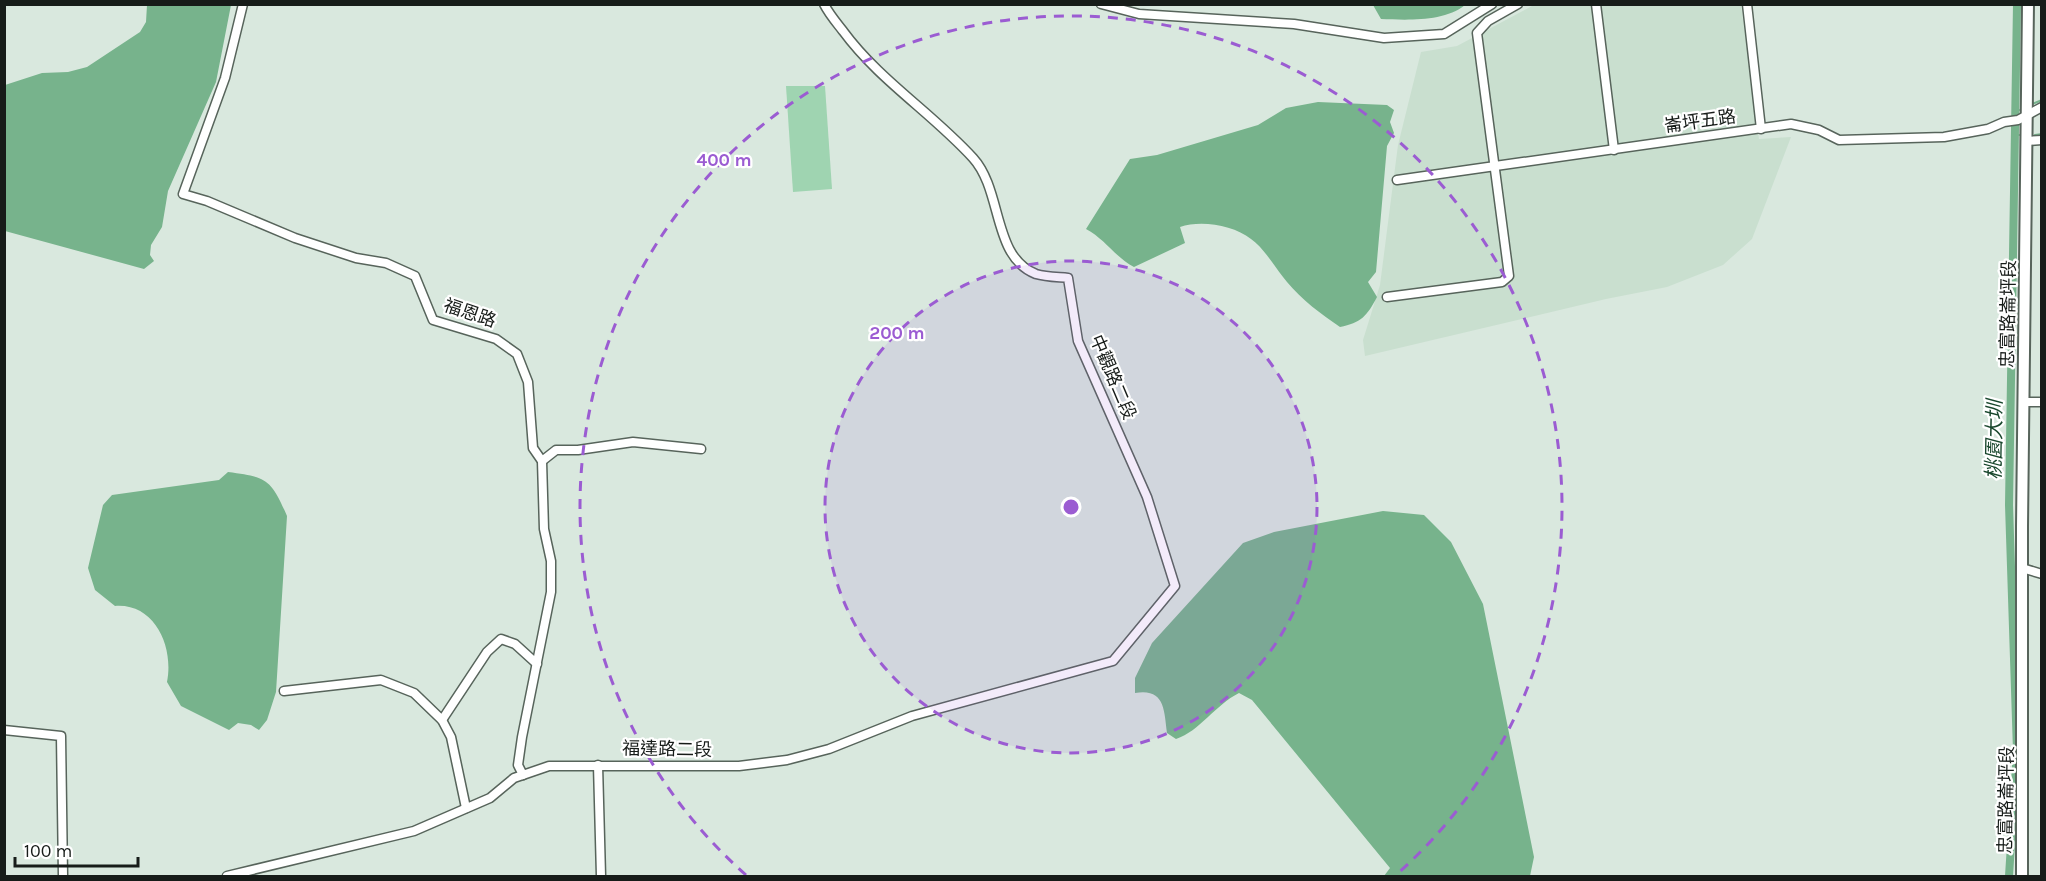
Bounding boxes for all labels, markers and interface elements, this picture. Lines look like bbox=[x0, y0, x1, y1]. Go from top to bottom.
street label: 崙坪五路 bbox=[1663, 105, 1737, 137]
text: 400 m bbox=[696, 149, 752, 171]
street label: 忠富路崙坪段 bbox=[1996, 260, 2020, 368]
street label: 福恩路 bbox=[441, 294, 499, 332]
text: 200 m bbox=[869, 322, 925, 344]
street label: 中觀路二段 bbox=[1085, 331, 1141, 423]
water label: 桃園大圳 bbox=[1982, 397, 2007, 480]
centre of rings bbox=[1061, 497, 1081, 517]
street label: 福達路二段 bbox=[622, 737, 712, 761]
street label: 忠富路崙坪段 bbox=[1994, 746, 2018, 854]
scale bar bbox=[15, 830, 138, 868]
text: 100 m bbox=[24, 840, 72, 862]

